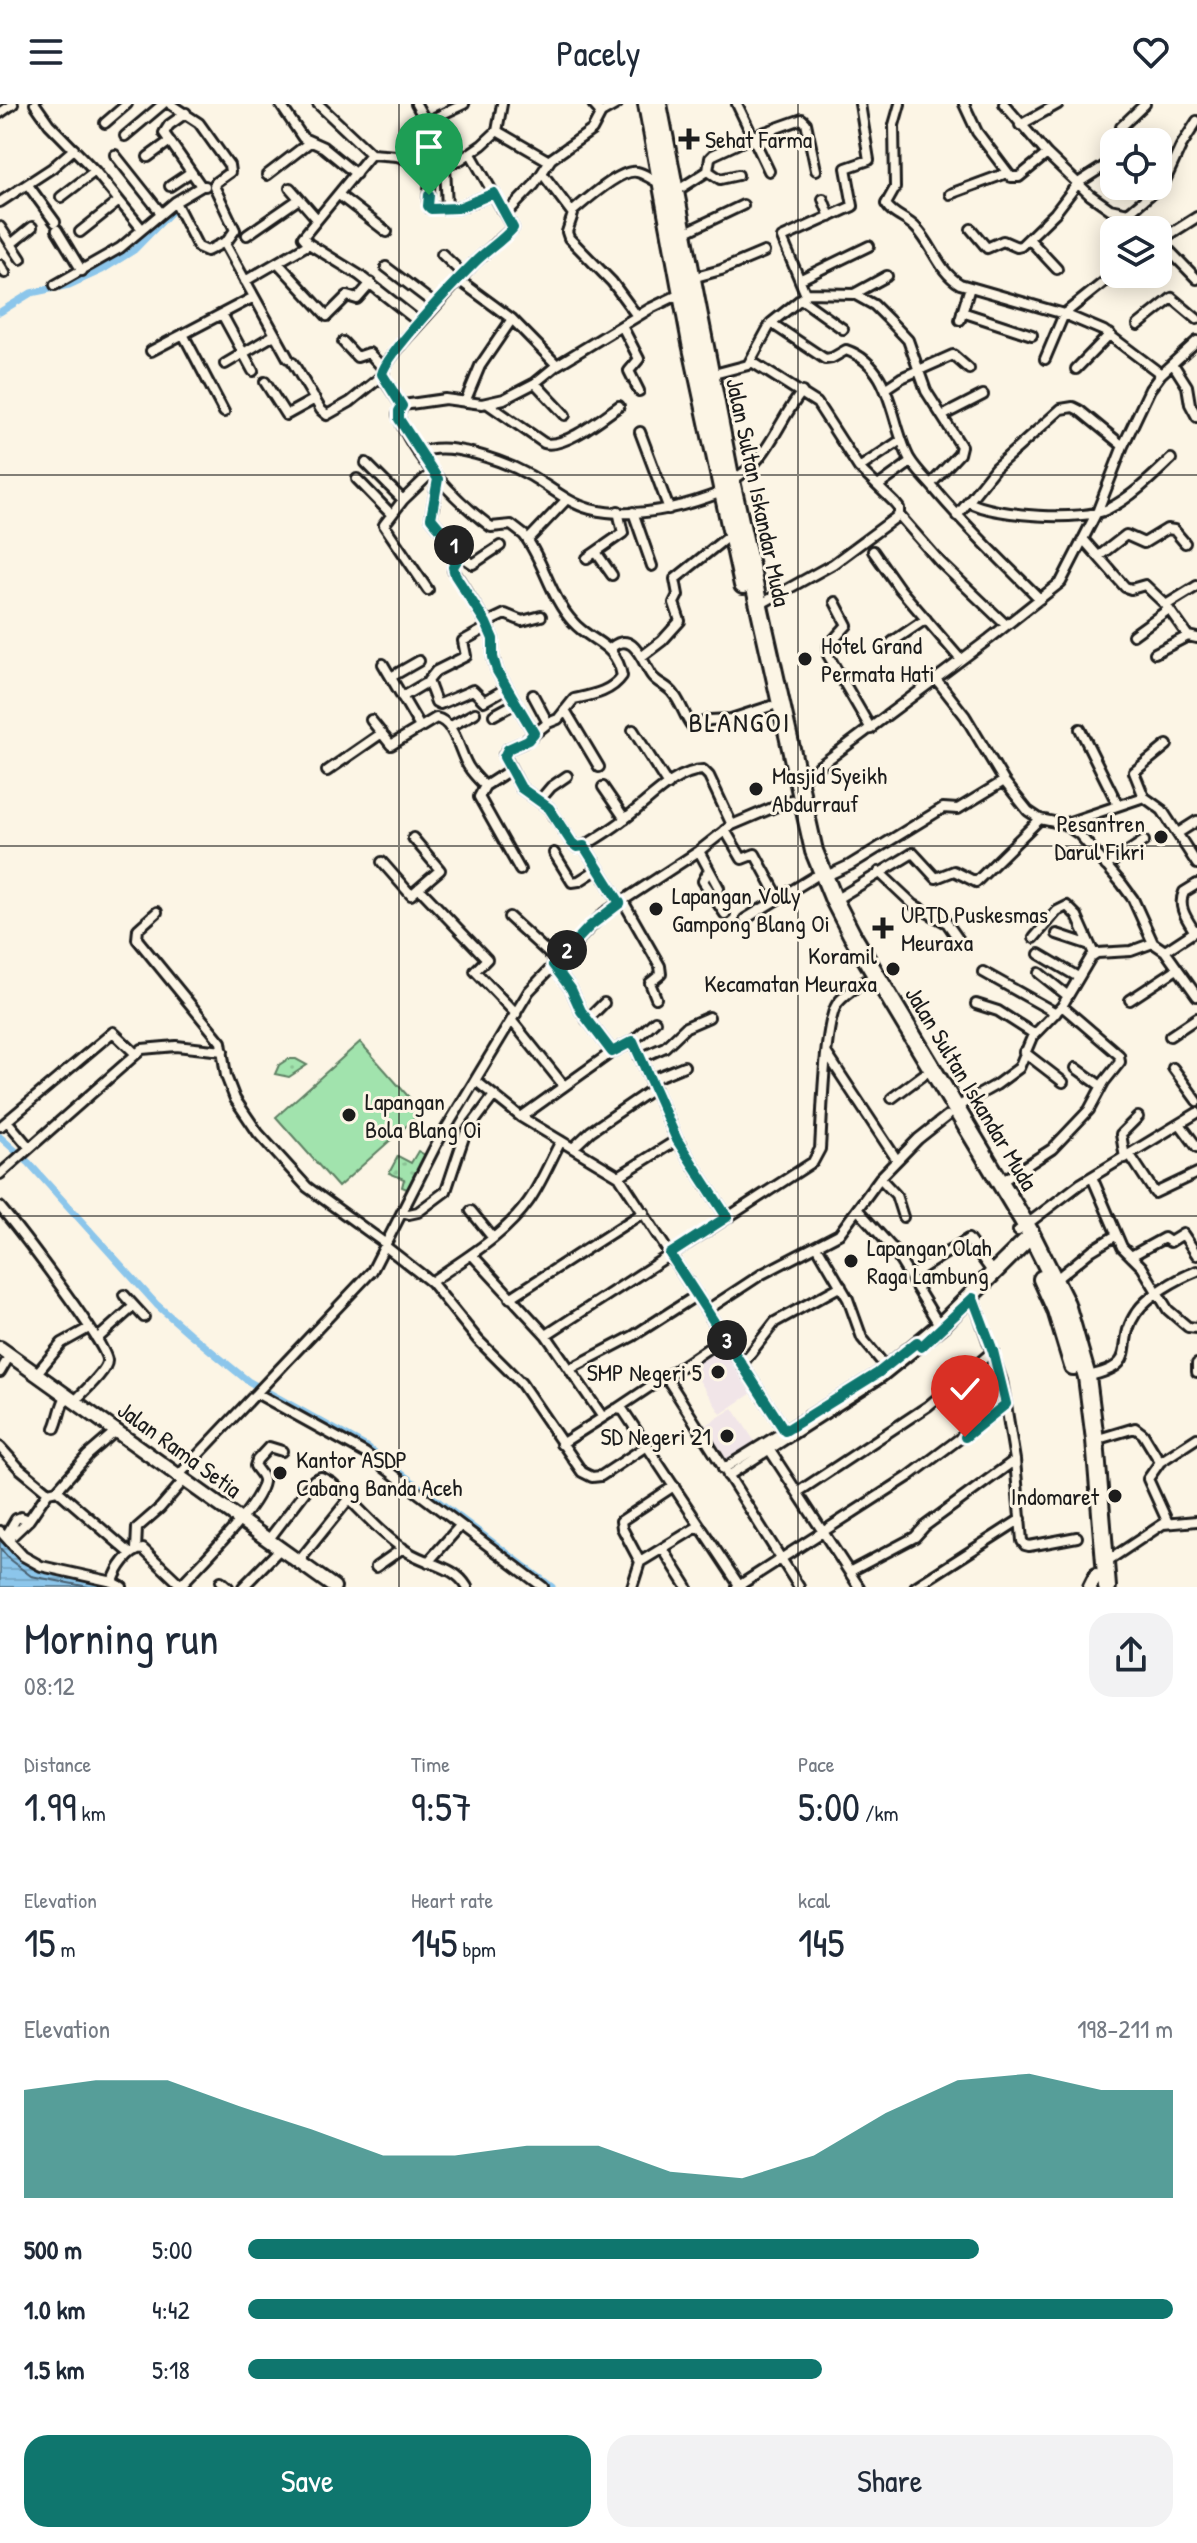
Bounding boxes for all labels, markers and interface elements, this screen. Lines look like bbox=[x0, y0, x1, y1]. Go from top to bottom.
text: Pacely bbox=[556, 28, 641, 77]
icon: menu bbox=[24, 30, 68, 74]
icon: heart bbox=[1129, 30, 1173, 74]
pin bbox=[395, 113, 463, 195]
place label: Sehat Farma bbox=[705, 123, 812, 155]
icon: arrive bbox=[407, 125, 451, 169]
map controls bbox=[1100, 128, 1172, 288]
button: locate bbox=[1100, 128, 1172, 200]
marker: Sehat Farma bbox=[680, 130, 698, 148]
button: layers bbox=[1100, 216, 1172, 288]
street label: Jalan Sultan Iskandar Muda bbox=[719, 375, 799, 609]
pin: 1 bbox=[434, 525, 474, 565]
text: 1 bbox=[450, 530, 458, 560]
place label: Hotel Grand Permata Hati bbox=[821, 629, 935, 689]
marker: Hotel Grand Permata Hati bbox=[796, 650, 814, 668]
district label: BLANGOI bbox=[689, 703, 791, 741]
place label: Masjid Syeikh Abdurrauf bbox=[772, 759, 887, 819]
marker: Masjid Syeikh Abdurrauf bbox=[747, 780, 765, 798]
place label: Pesantren Darul Fikri bbox=[1054, 807, 1145, 867]
marker: Pesantren Darul Fikri bbox=[1152, 828, 1170, 846]
place label: Lapangan Volly Gampong Blang Oi bbox=[672, 879, 830, 939]
place label: UPTD Puskesmas Meuraxa bbox=[901, 898, 1048, 958]
marker: Lapangan Volly Gampong Blang Oi bbox=[647, 900, 665, 918]
marker: UPTD Puskesmas Meuraxa bbox=[872, 917, 894, 939]
pin: 2 bbox=[547, 930, 587, 970]
text: 2 bbox=[562, 935, 572, 965]
place label: Koramil Kecamatan Meuraxa bbox=[704, 939, 878, 999]
marker: Koramil Kecamatan Meuraxa bbox=[884, 960, 902, 978]
street label: Jalan Sultan Iskandar Muda bbox=[898, 980, 1046, 1196]
place label: Lapangan Bola Blang Oi bbox=[365, 1085, 482, 1145]
marker: Lapangan Bola Blang Oi bbox=[340, 1106, 358, 1124]
place label: Lapangan Olah Raga Lambung bbox=[867, 1231, 992, 1291]
marker: Lapangan Olah Raga Lambung bbox=[842, 1252, 860, 1270]
pin: 3 bbox=[707, 1320, 747, 1360]
text: 3 bbox=[722, 1325, 732, 1355]
pin bbox=[931, 1355, 999, 1437]
place label: SMP Negeri 5 bbox=[587, 1356, 702, 1388]
marker: SMP Negeri 5 bbox=[709, 1363, 727, 1381]
icon: check bbox=[943, 1367, 987, 1411]
street label: Jalan Rama Setia bbox=[112, 1393, 248, 1505]
place label: SD Negeri 21 bbox=[600, 1420, 711, 1452]
marker: SD Negeri 21 bbox=[718, 1427, 736, 1445]
place label: Kantor ASDP Cabang Banda Aceh bbox=[296, 1443, 462, 1503]
marker: Kantor ASDP Cabang Banda Aceh bbox=[271, 1464, 289, 1482]
place label: Indomaret bbox=[1011, 1480, 1100, 1512]
marker: Indomaret bbox=[1106, 1487, 1124, 1505]
text: Morning run bbox=[24, 1608, 219, 1668]
button: share bbox=[1089, 1613, 1173, 1697]
text: 08:12 bbox=[24, 1668, 75, 1703]
text: Distance bbox=[24, 1749, 91, 1779]
text: Time bbox=[411, 1749, 450, 1779]
text: Pace bbox=[798, 1749, 835, 1779]
text: 1.99 bbox=[24, 1779, 76, 1833]
text: 9:57 bbox=[411, 1779, 472, 1833]
text: 5:00 bbox=[798, 1779, 860, 1833]
text: km bbox=[76, 1798, 106, 1828]
text: /km bbox=[860, 1798, 899, 1828]
text: Elevation bbox=[24, 1885, 97, 1915]
text: Heart rate bbox=[411, 1885, 493, 1915]
text: kcal bbox=[798, 1885, 830, 1915]
text: 15 bbox=[24, 1915, 55, 1969]
text: 145 bbox=[411, 1915, 457, 1969]
text: 145 bbox=[798, 1915, 844, 1969]
text: m bbox=[55, 1934, 75, 1964]
text: bpm bbox=[457, 1934, 496, 1964]
text: Elevation bbox=[24, 2011, 110, 2046]
text: 198–211 m bbox=[1077, 2011, 1173, 2046]
text: 500 m bbox=[24, 2232, 82, 2267]
text: 5:00 bbox=[152, 2232, 192, 2267]
text: 1.0 km bbox=[24, 2292, 85, 2327]
text: 4:42 bbox=[152, 2292, 190, 2327]
text: 1.5 km bbox=[24, 2352, 84, 2387]
text: 5:18 bbox=[152, 2352, 190, 2387]
button: Save bbox=[24, 2435, 591, 2527]
button: Share bbox=[607, 2435, 1173, 2527]

